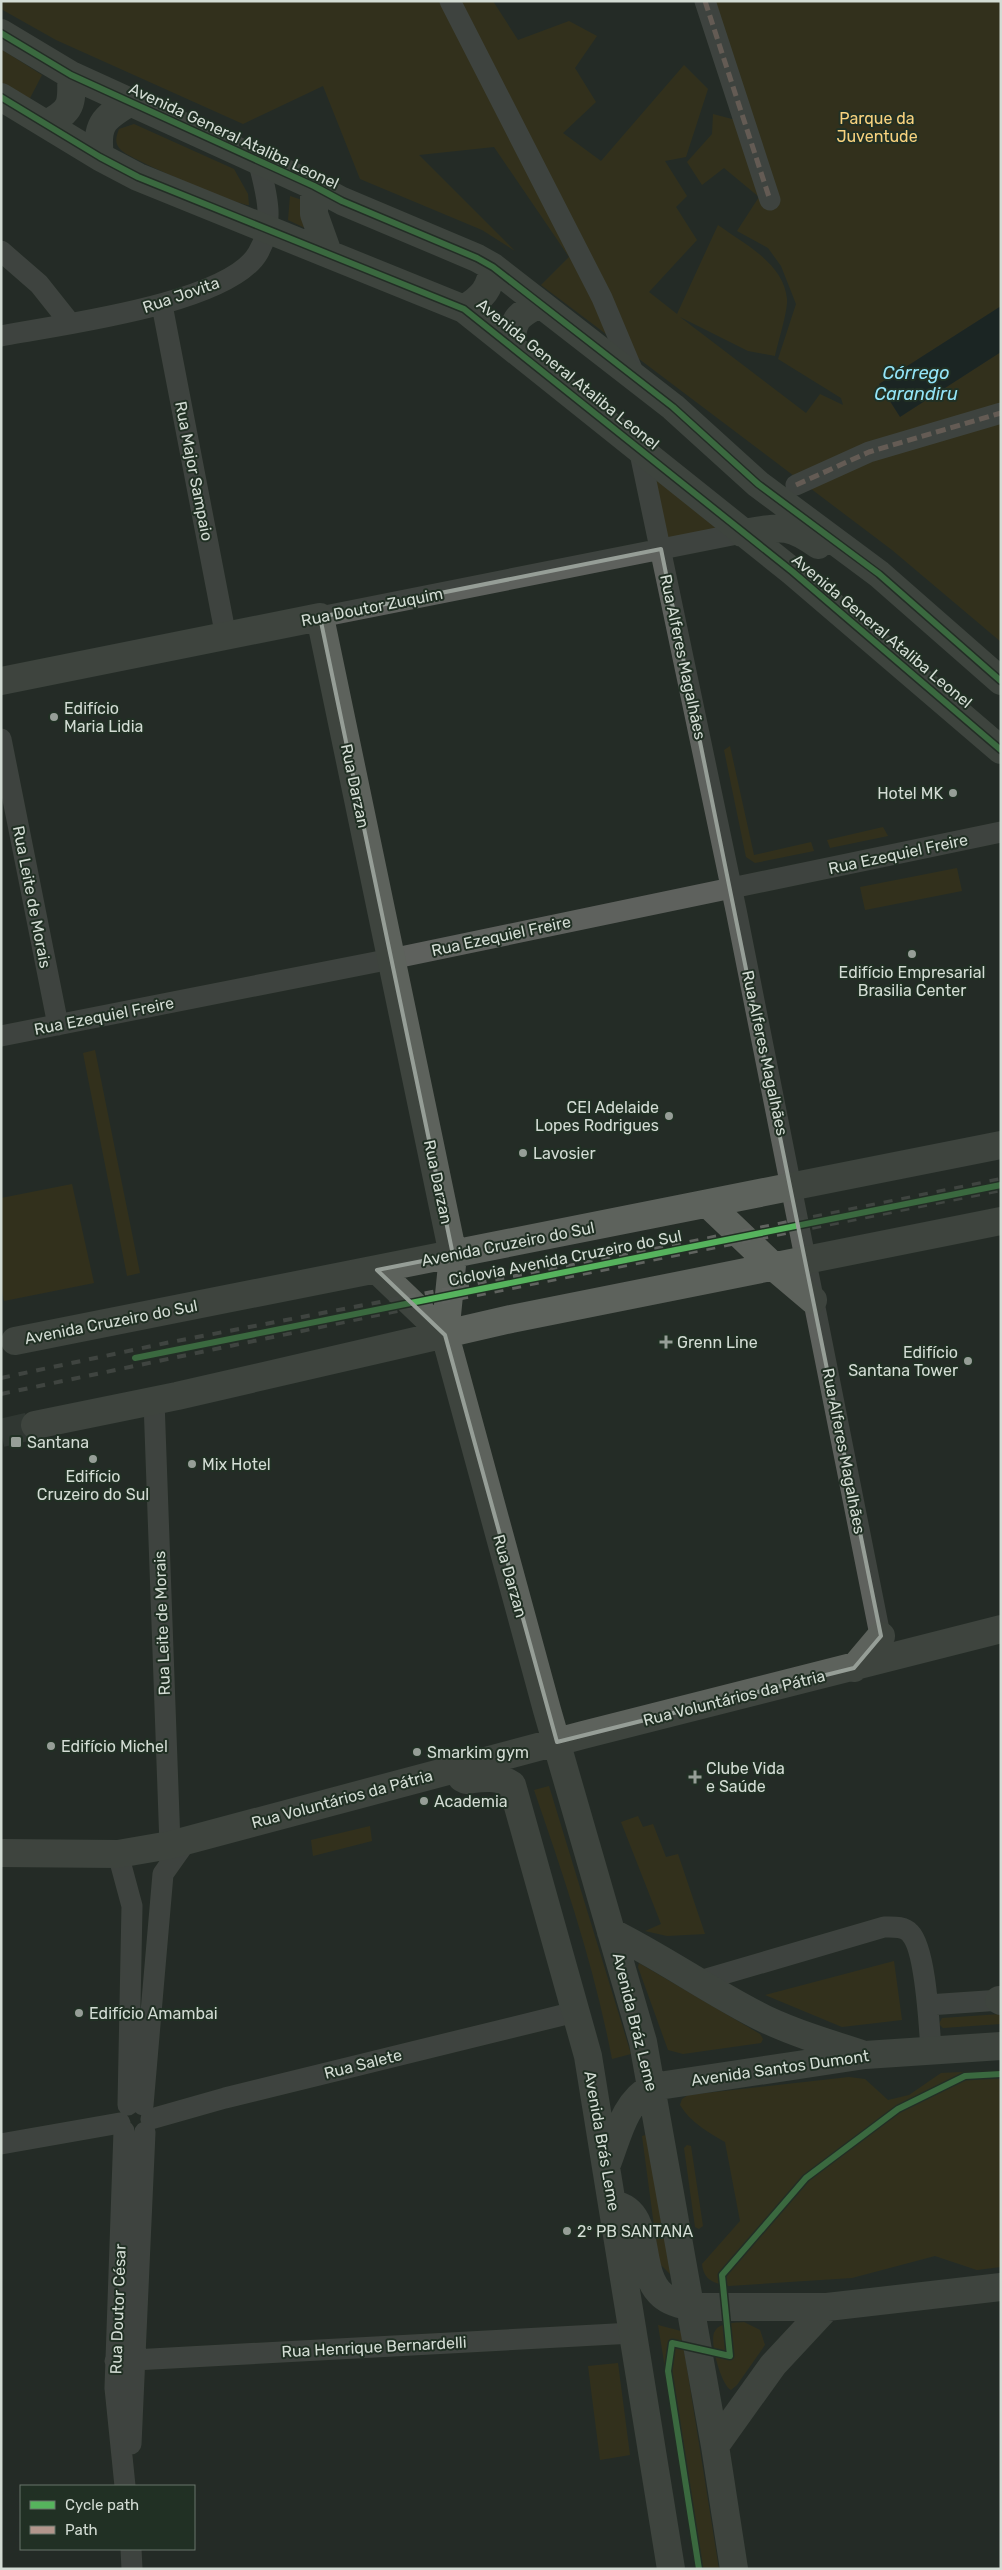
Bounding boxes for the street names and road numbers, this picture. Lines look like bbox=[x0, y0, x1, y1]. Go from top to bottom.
street label: Avenida General Ataliba Leonel bbox=[126, 79, 342, 193]
street label: Rua Jovita bbox=[140, 273, 222, 317]
street label: Avenida General Ataliba Leonel bbox=[473, 294, 663, 454]
street label: Rua Major Sampaio bbox=[171, 400, 217, 542]
street label: Avenida General Ataliba Leonel bbox=[788, 550, 976, 712]
street label: Rua Alferes Magalhães bbox=[656, 573, 710, 741]
street label: Rua Doutor Zuquim bbox=[299, 584, 445, 630]
street label: Rua Darzan bbox=[337, 742, 373, 830]
street label: Rua Leite de Morais bbox=[9, 824, 55, 970]
street label: Rua Ezequiel Freire bbox=[827, 830, 970, 878]
street label: Rua Ezequiel Freire bbox=[430, 912, 573, 960]
street label: Rua Alferes Magalhães bbox=[738, 969, 792, 1137]
street label: Rua Ezequiel Freire bbox=[32, 993, 176, 1039]
street label: Rua Darzan bbox=[420, 1138, 456, 1226]
street label: Avenida Cruzeiro do Sul bbox=[420, 1218, 596, 1270]
street label: Ciclovia Avenida Cruzeiro do Sul bbox=[447, 1226, 683, 1290]
street label: Avenida Cruzeiro do Sul bbox=[23, 1296, 199, 1348]
street label: Rua Alferes Magalhães bbox=[819, 1366, 869, 1536]
street label: Rua Darzan bbox=[489, 1532, 531, 1620]
street label: Rua Leite de Morais bbox=[150, 1550, 174, 1696]
street label: Rua Voluntários da Pátria bbox=[641, 1666, 827, 1730]
street label: Rua Voluntários da Pátria bbox=[249, 1766, 435, 1832]
street label: Avenida Bráz Leme bbox=[609, 1951, 661, 2093]
street label: Rua Salete bbox=[322, 2045, 404, 2083]
street label: Avenida Santos Dumont bbox=[690, 2046, 870, 2090]
street label: Avenida Brás Leme bbox=[580, 2069, 624, 2213]
street label: Rua Doutor César bbox=[106, 2243, 130, 2375]
street label: Rua Henrique Bernardelli bbox=[281, 2333, 467, 2361]

